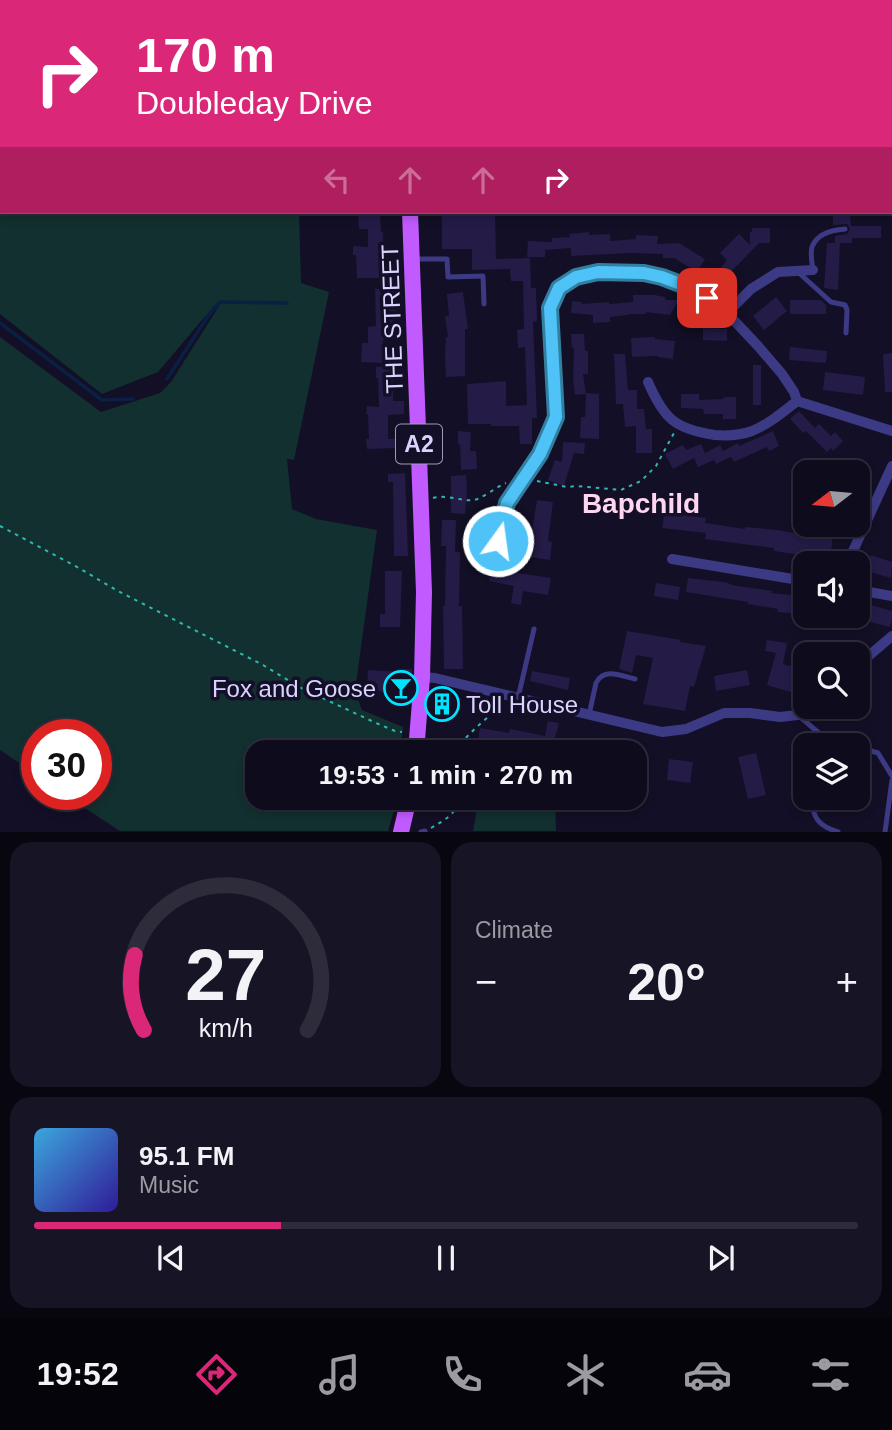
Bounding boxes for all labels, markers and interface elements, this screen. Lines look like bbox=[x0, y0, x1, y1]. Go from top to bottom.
icon: right bbox=[21, 28, 112, 119]
text: 170 m bbox=[136, 28, 275, 82]
text: Doubleday Drive bbox=[136, 85, 373, 121]
icon: left bbox=[318, 161, 356, 199]
icon: ahead bbox=[391, 161, 429, 199]
icon: ahead bbox=[464, 161, 502, 199]
icon: right bbox=[537, 161, 575, 199]
street label: THE STREET bbox=[376, 244, 408, 394]
pin bbox=[677, 268, 737, 328]
icon: arrive bbox=[688, 279, 726, 317]
road number: A2 bbox=[396, 424, 442, 464]
north arrow bbox=[793, 460, 870, 537]
map controls bbox=[793, 460, 870, 810]
district label: Bapchild bbox=[582, 488, 700, 519]
position arrow bbox=[461, 504, 535, 578]
button: sound bbox=[793, 551, 870, 628]
button: search bbox=[793, 642, 870, 719]
bar icon: Fox and Goose bbox=[382, 669, 420, 707]
place label: Fox and Goose bbox=[212, 675, 376, 702]
building icon: Toll House bbox=[423, 685, 461, 723]
place label: Toll House bbox=[466, 691, 578, 718]
speed limit sign: 30 bbox=[21, 719, 112, 810]
button: layers bbox=[793, 733, 870, 810]
text: 19:53 · 1 min · 270 m bbox=[319, 760, 573, 790]
text: Climate bbox=[475, 917, 553, 943]
text: 27 bbox=[185, 935, 266, 1016]
text: 20° bbox=[627, 953, 706, 1011]
text: − bbox=[475, 961, 497, 1003]
text: + bbox=[836, 961, 858, 1003]
text: km/h bbox=[198, 1014, 253, 1042]
text: 95.1 FM bbox=[139, 1141, 234, 1171]
text: Music bbox=[139, 1172, 199, 1198]
icon: previous bbox=[152, 1239, 190, 1277]
icon: pause bbox=[427, 1239, 465, 1277]
icon: next bbox=[702, 1239, 740, 1277]
icon: directions bbox=[192, 1350, 241, 1399]
icon: music bbox=[315, 1350, 364, 1399]
icon: phone bbox=[438, 1350, 487, 1399]
icon: climate bbox=[561, 1350, 610, 1399]
icon: car bbox=[683, 1350, 732, 1399]
icon: filters bbox=[806, 1350, 855, 1399]
text: 19:52 bbox=[37, 1356, 119, 1392]

